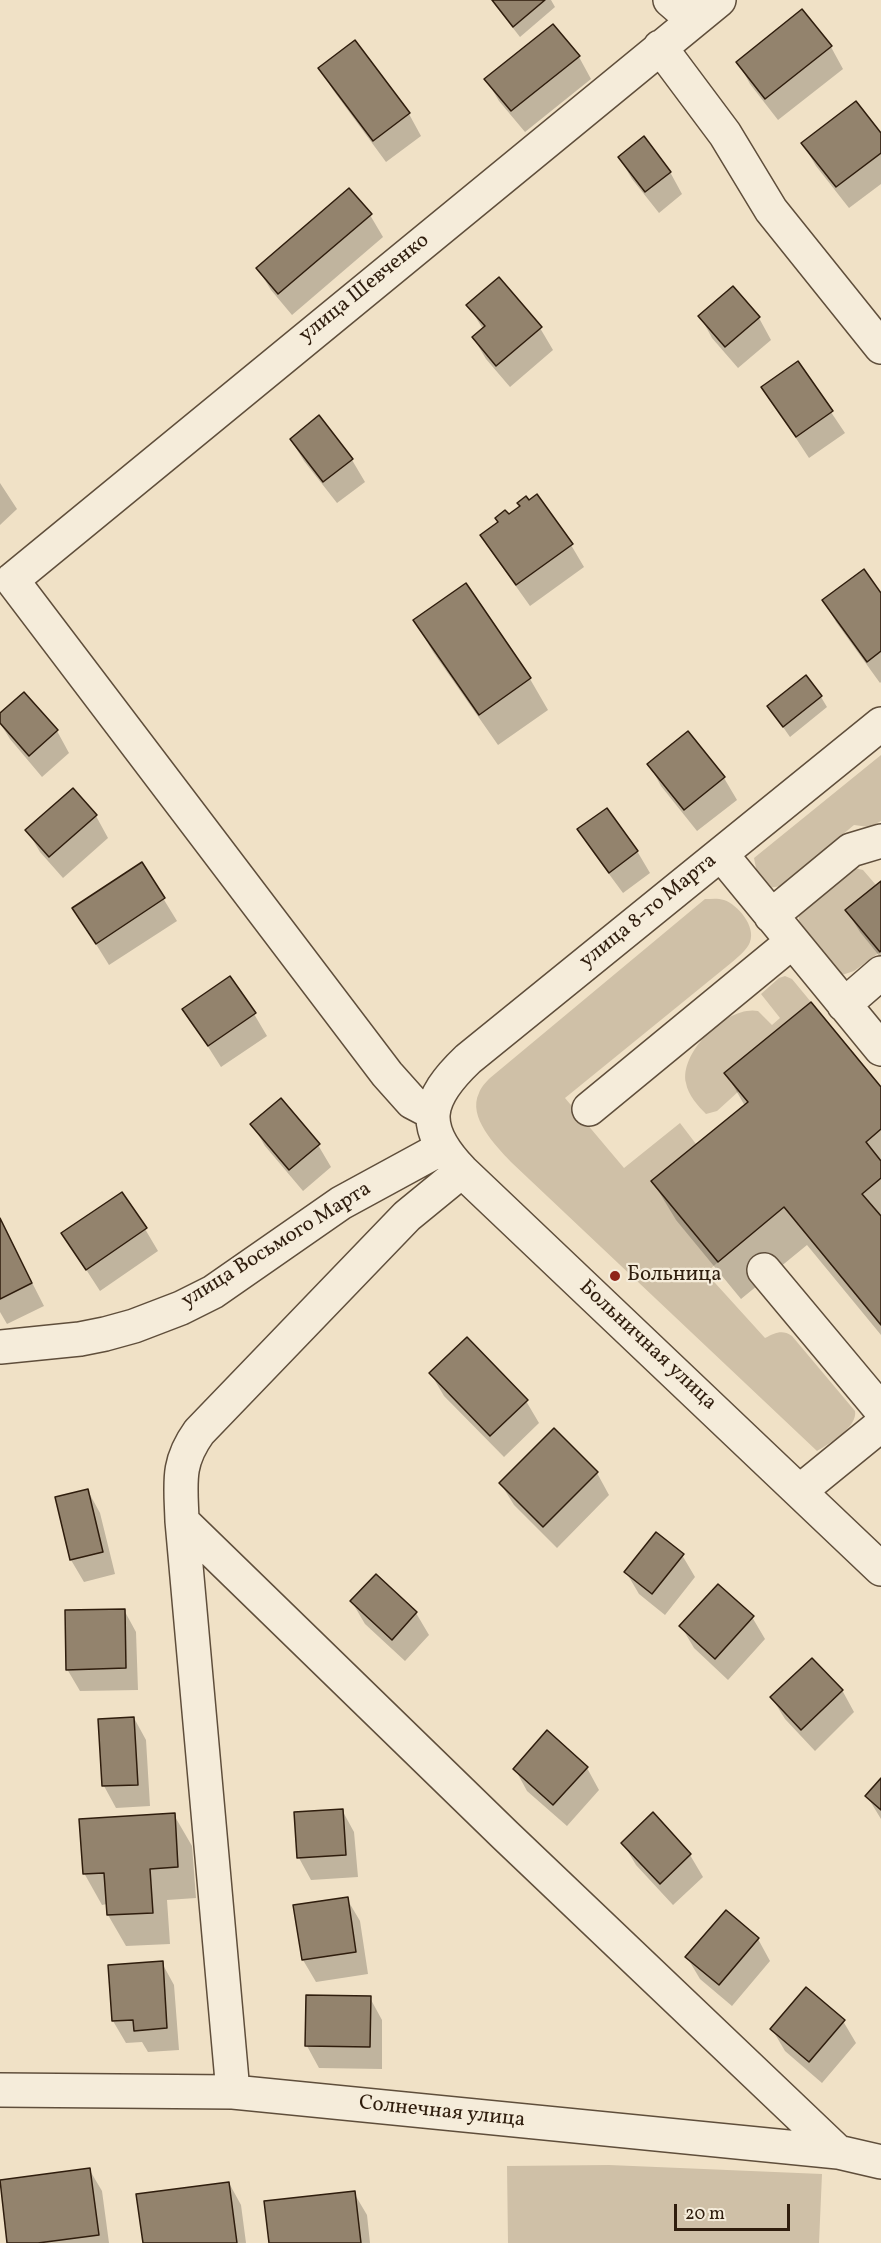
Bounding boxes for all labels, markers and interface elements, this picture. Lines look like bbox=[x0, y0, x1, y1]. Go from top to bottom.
street label: улица Шевченко bbox=[295, 229, 435, 349]
street label: улица 8-го Марта bbox=[575, 849, 723, 975]
street label: улица Восьмого Марта bbox=[177, 1177, 377, 1315]
place label: Больница bbox=[627, 1263, 722, 1289]
marker: Больница bbox=[608, 1269, 622, 1283]
street label: Больничная улица bbox=[573, 1276, 721, 1416]
street label: Солнечная улица bbox=[358, 2092, 526, 2134]
scale bar bbox=[677, 2192, 792, 2230]
text: 20 m bbox=[685, 2202, 725, 2227]

